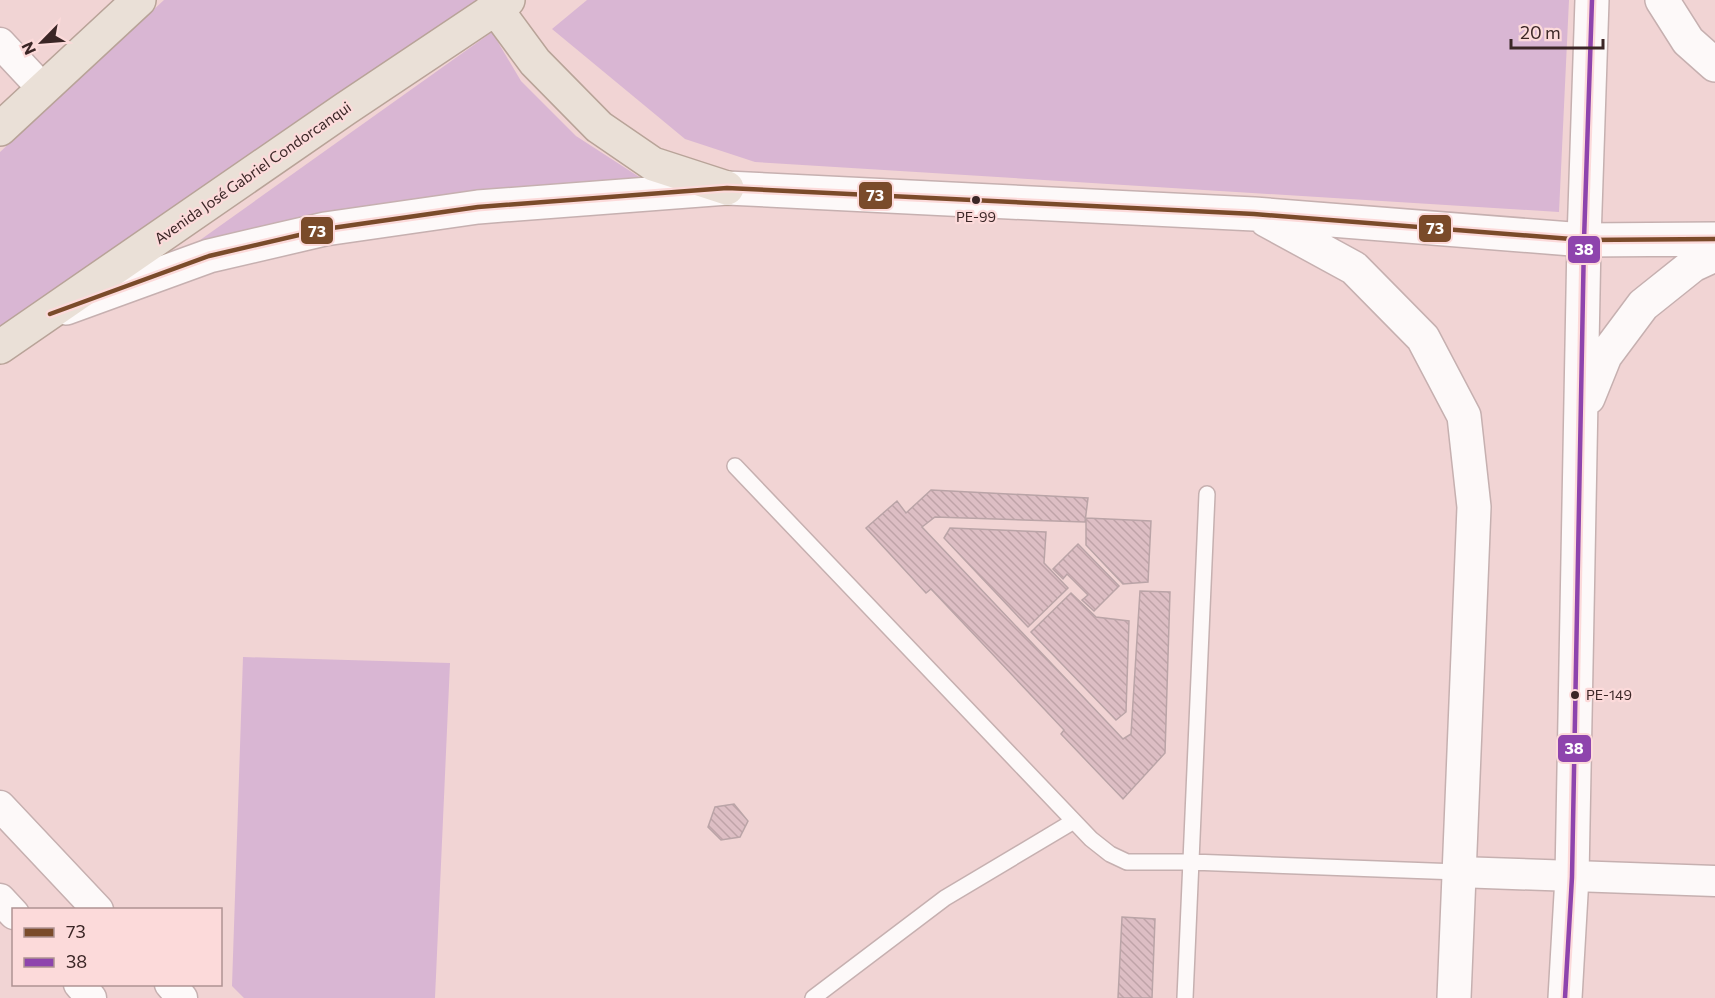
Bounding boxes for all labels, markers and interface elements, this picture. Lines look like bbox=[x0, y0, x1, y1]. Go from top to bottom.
north arrow bbox=[12, 12, 72, 72]
scale bar bbox=[1511, 12, 1602, 50]
text: 20 m bbox=[1520, 21, 1561, 43]
text: N bbox=[17, 39, 39, 58]
street label: Avenida José Gabriel Condorcanqui bbox=[151, 97, 354, 247]
line badge: 73 bbox=[858, 181, 893, 210]
text: 73 bbox=[866, 185, 884, 204]
marker: PE-99 bbox=[970, 194, 982, 206]
place label: PE-99 bbox=[956, 208, 996, 225]
line badge: 73 bbox=[1418, 214, 1452, 243]
line badge: 73 bbox=[300, 216, 334, 245]
text: 73 bbox=[1426, 218, 1444, 237]
text: 73 bbox=[308, 221, 326, 240]
line badge: 38 bbox=[1567, 235, 1601, 264]
text: 38 bbox=[1574, 239, 1594, 258]
place label: PE-149 bbox=[1586, 686, 1632, 703]
marker: PE-149 bbox=[1569, 689, 1581, 701]
line badge: 38 bbox=[1557, 734, 1592, 763]
text: 38 bbox=[1564, 738, 1584, 757]
legend bbox=[12, 908, 222, 986]
text: 73 bbox=[66, 920, 86, 942]
text: 38 bbox=[66, 950, 87, 972]

